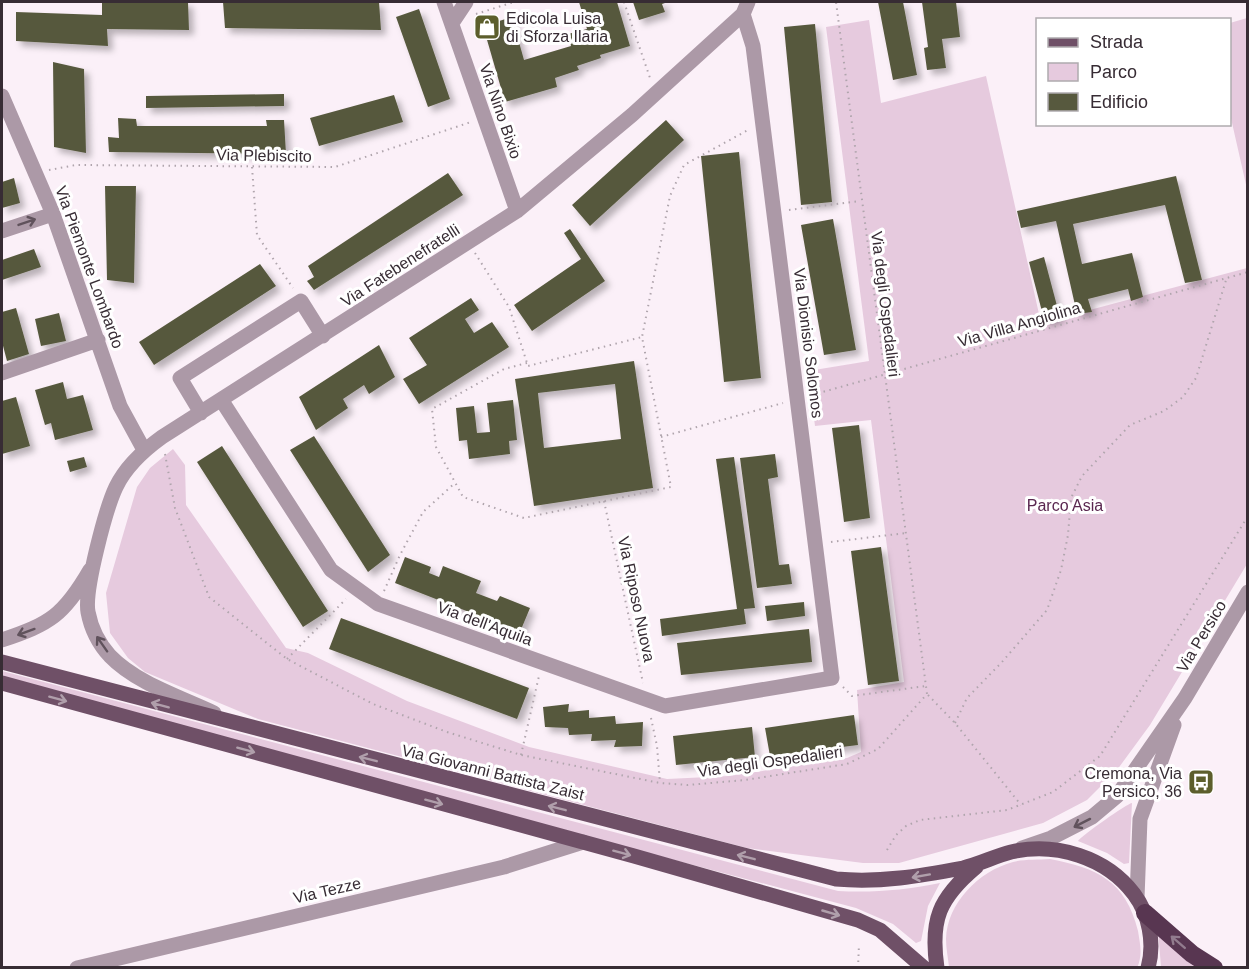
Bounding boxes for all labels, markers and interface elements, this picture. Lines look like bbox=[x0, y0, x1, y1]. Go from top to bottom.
place label: Edicola Luisa di Sforza Ilaria bbox=[506, 10, 608, 45]
shop icon: Edicola Luisa di Sforza Ilaria bbox=[472, 12, 502, 42]
legend bbox=[1036, 18, 1231, 126]
text: Strada bbox=[1090, 32, 1144, 52]
street label: Via Nino Bixio bbox=[476, 61, 525, 161]
text: Parco bbox=[1090, 62, 1137, 82]
text: Edificio bbox=[1090, 92, 1148, 112]
street label: Via Plebiscito bbox=[216, 146, 312, 165]
street label: Via Piemonte Lombardo bbox=[52, 184, 127, 351]
one-way arrow bbox=[18, 216, 36, 227]
street label: Via Fatebenefratelli bbox=[338, 221, 463, 310]
street label: Via degli Ospedalieri bbox=[868, 230, 903, 378]
street label: Via Dionisio Solomos bbox=[791, 267, 826, 419]
street label: Via Villa Angiolina bbox=[956, 299, 1082, 350]
park label: Parco Asia bbox=[1027, 497, 1103, 514]
street label: Via Riposo Nuova bbox=[615, 535, 658, 663]
street label: Via Persico bbox=[1173, 597, 1230, 675]
street label: Via dell'Aquila bbox=[435, 598, 535, 649]
one-way arrow bbox=[17, 627, 36, 638]
one-way arrow bbox=[96, 637, 108, 653]
one-way arrow bbox=[48, 694, 67, 705]
one-way arrow bbox=[150, 698, 169, 710]
street label: Via Giovanni Battista Zaist bbox=[400, 742, 586, 804]
street label: Via degli Ospedalieri bbox=[696, 743, 844, 780]
one-way arrow bbox=[236, 745, 255, 757]
one-way arrow bbox=[359, 753, 378, 765]
place label: Cremona, Via Persico, 36 bbox=[1084, 765, 1182, 800]
bus stop icon: Cremona, Via Persico, 36 bbox=[1186, 767, 1216, 797]
one-way arrow bbox=[424, 796, 443, 808]
one-way arrow bbox=[548, 802, 567, 814]
one-way arrow bbox=[1073, 817, 1091, 829]
one-way arrow bbox=[612, 848, 631, 859]
one-way arrow bbox=[737, 851, 756, 862]
one-way arrow bbox=[912, 871, 931, 882]
street label: Via Tezze bbox=[292, 874, 363, 907]
one-way arrow bbox=[821, 908, 840, 919]
one-way arrow bbox=[1171, 935, 1186, 949]

